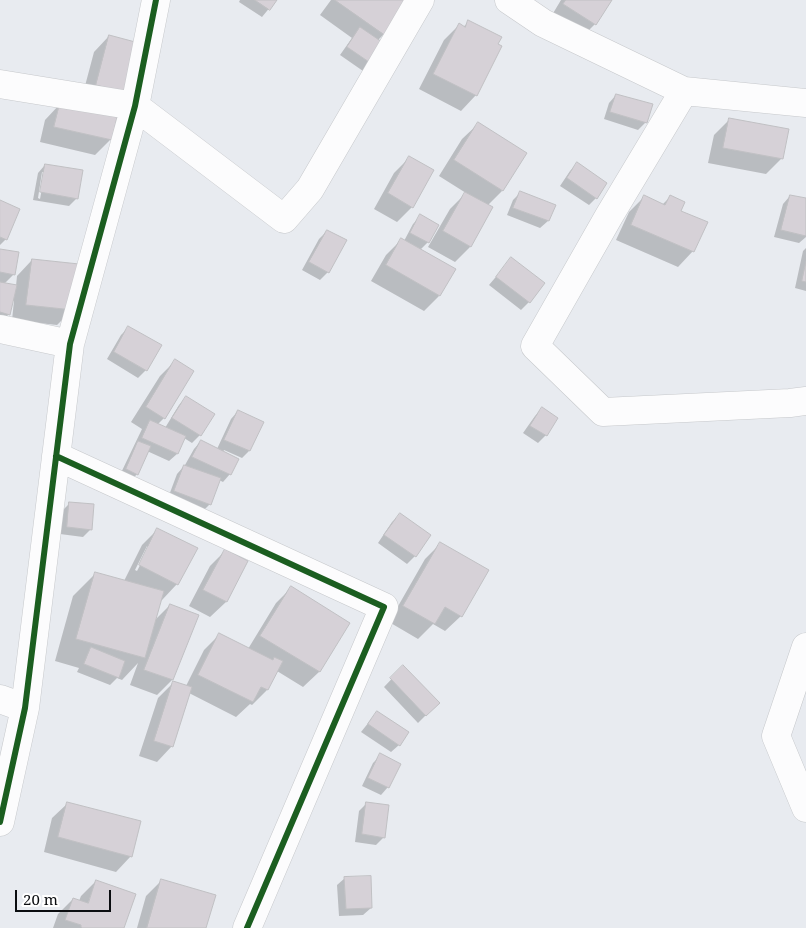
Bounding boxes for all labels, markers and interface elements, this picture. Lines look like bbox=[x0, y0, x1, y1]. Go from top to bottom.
scale bar bbox=[18, 880, 114, 912]
text: 20 m bbox=[23, 889, 58, 909]

